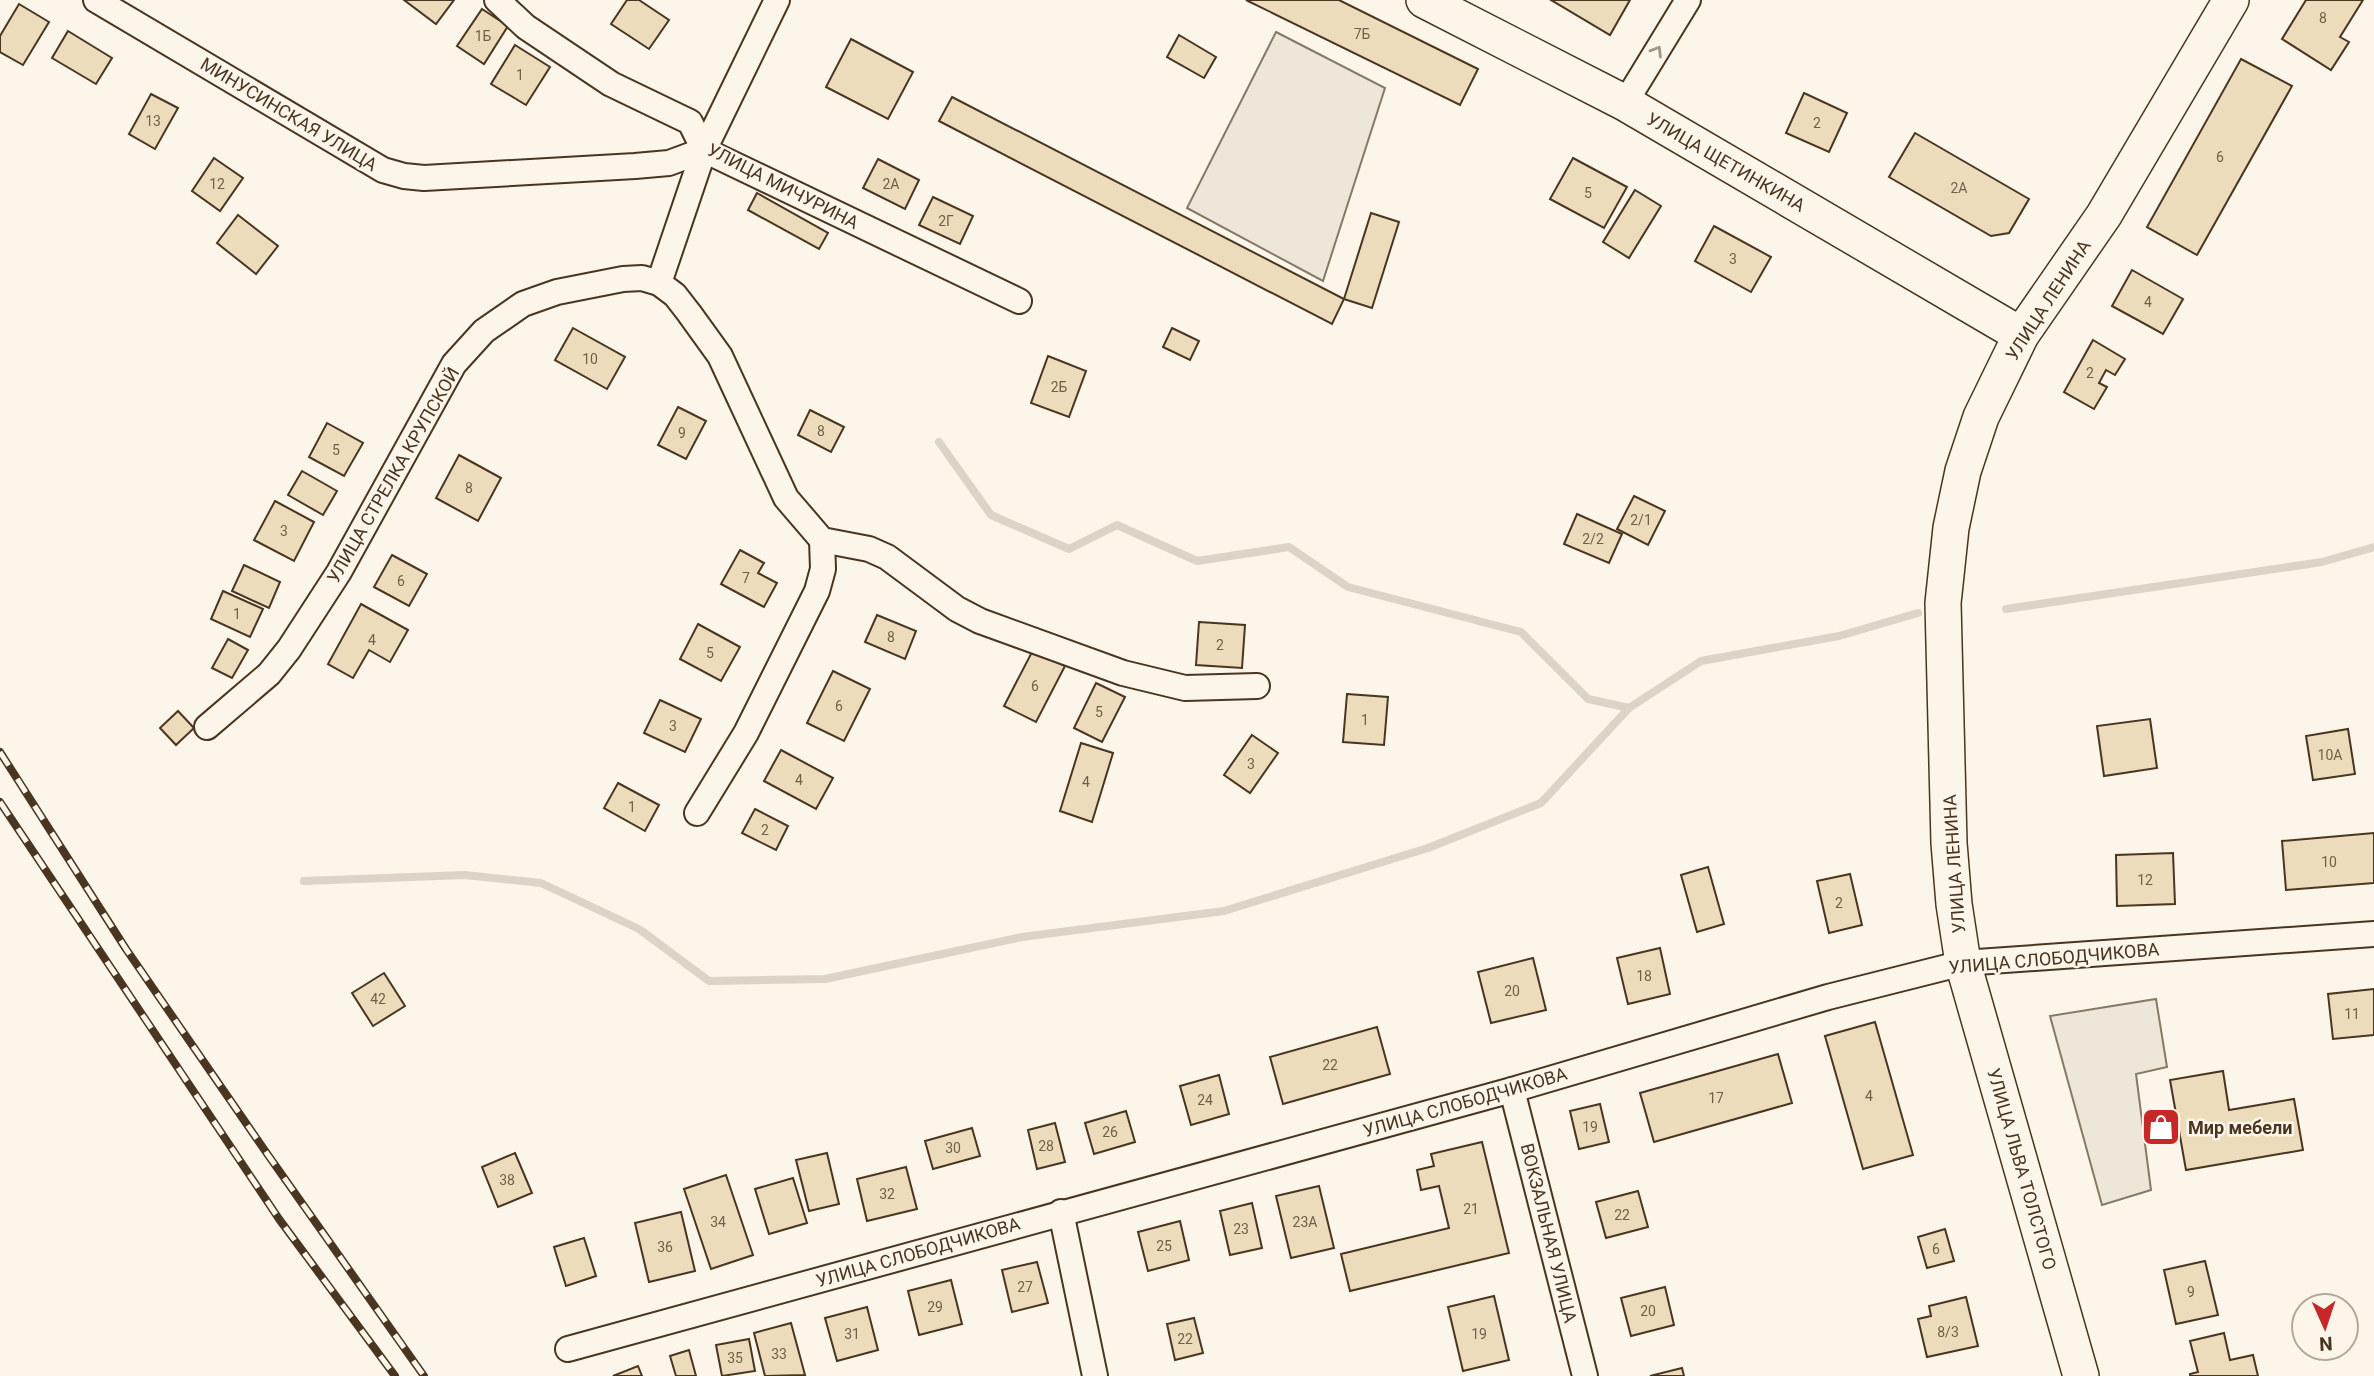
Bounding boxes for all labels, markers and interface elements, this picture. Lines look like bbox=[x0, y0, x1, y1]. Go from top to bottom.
house number: 8 bbox=[2319, 10, 2327, 26]
house number: 7Б bbox=[1354, 26, 1371, 42]
house number: 1Б bbox=[475, 28, 492, 44]
one-way arrow bbox=[1648, 46, 1661, 59]
street label: МИНУСИНСКАЯ УЛИЦА bbox=[197, 53, 381, 175]
house number: 1 bbox=[516, 67, 524, 83]
street label: УЛИЦА ЩЕТИНКИНА bbox=[1643, 108, 1809, 216]
house number: 13 bbox=[145, 113, 161, 129]
house number: 2 bbox=[1813, 115, 1821, 131]
street label: УЛИЦА МИЧУРИНА bbox=[704, 139, 862, 233]
house number: 6 bbox=[2216, 149, 2224, 165]
house number: 12 bbox=[209, 176, 225, 192]
house number: 2А bbox=[882, 176, 900, 192]
house number: 2А bbox=[1950, 180, 1968, 196]
house number: 5 bbox=[1584, 185, 1592, 201]
house number: 2Г bbox=[938, 213, 954, 229]
street label: УЛИЦА ЛЕНИНА bbox=[2001, 236, 2095, 364]
house number: 3 bbox=[1729, 251, 1737, 267]
house number: 4 bbox=[2144, 294, 2152, 310]
house number: 10 bbox=[582, 351, 598, 367]
street label: УЛИЦА СТРЕЛКА КРУПСКОЙ bbox=[323, 363, 463, 587]
house number: 2 bbox=[2086, 365, 2094, 381]
house number: 2Б bbox=[1051, 379, 1068, 395]
house number: 8 bbox=[817, 423, 825, 439]
house number: 9 bbox=[678, 425, 686, 441]
house number: 5 bbox=[332, 442, 340, 458]
house number: 8 bbox=[465, 480, 473, 496]
house number: 2/1 bbox=[1630, 512, 1652, 528]
house number: 3 bbox=[280, 523, 288, 539]
house number: 2/2 bbox=[1582, 531, 1604, 547]
house number: 7 bbox=[742, 570, 750, 586]
house number: 6 bbox=[397, 573, 405, 589]
house number: 1 bbox=[233, 606, 241, 622]
house number: 8 bbox=[887, 629, 895, 645]
house number: 4 bbox=[368, 632, 376, 648]
house number: 2 bbox=[1216, 637, 1224, 653]
house number: 5 bbox=[706, 645, 714, 661]
house number: 6 bbox=[1031, 678, 1039, 694]
house number: 6 bbox=[835, 698, 843, 714]
house number: 5 bbox=[1095, 704, 1103, 720]
house number: 1 bbox=[1361, 712, 1369, 728]
house number: 3 bbox=[669, 718, 677, 734]
house number: 10А bbox=[2318, 747, 2342, 763]
house number: 3 bbox=[1247, 756, 1255, 772]
house number: 4 bbox=[795, 772, 803, 788]
house number: 4 bbox=[1082, 774, 1090, 790]
street label: УЛИЦА ЛЕНИНА bbox=[1939, 794, 1969, 934]
house number: 1 bbox=[628, 799, 636, 815]
house number: 2 bbox=[761, 822, 769, 838]
house number: 10 bbox=[2321, 854, 2337, 870]
house number: 12 bbox=[2137, 872, 2153, 888]
house number: 2 bbox=[1835, 895, 1843, 911]
street label: УЛИЦА СЛОБОДЧИКОВА bbox=[1948, 938, 2160, 978]
house number: 18 bbox=[1636, 968, 1652, 984]
house number: 20 bbox=[1504, 983, 1520, 999]
house number: 42 bbox=[370, 991, 386, 1007]
house number: 11 bbox=[2344, 1006, 2360, 1022]
house number: 22 bbox=[1322, 1057, 1338, 1073]
street label: УЛИЦА СЛОБОДЧИКОВА bbox=[1361, 1063, 1570, 1141]
street label: УЛИЦА ЛЬВА ТОЛСТОГО bbox=[1983, 1066, 2061, 1272]
house number: 4 bbox=[1865, 1088, 1873, 1104]
house number: 17 bbox=[1708, 1090, 1724, 1106]
house number: 24 bbox=[1197, 1092, 1213, 1108]
shop icon: Мир мебели bbox=[2140, 1106, 2182, 1148]
place label: Мир мебели bbox=[2188, 1117, 2292, 1138]
house number: 19 bbox=[1582, 1119, 1598, 1135]
house number: 26 bbox=[1102, 1124, 1118, 1140]
house number: 28 bbox=[1038, 1138, 1054, 1154]
house number: 30 bbox=[945, 1140, 961, 1156]
street label: ВОКЗАЛЬНАЯ УЛИЦА bbox=[1517, 1141, 1581, 1325]
house number: 38 bbox=[499, 1172, 515, 1188]
house number: 32 bbox=[879, 1186, 895, 1202]
house number: 21 bbox=[1463, 1201, 1479, 1217]
house number: 22 bbox=[1614, 1207, 1630, 1223]
street label: УЛИЦА СЛОБОДЧИКОВА bbox=[814, 1213, 1023, 1291]
house number: 34 bbox=[710, 1214, 726, 1230]
house number: 23А bbox=[1293, 1214, 1317, 1230]
house number: 23 bbox=[1233, 1221, 1249, 1237]
house number: 25 bbox=[1156, 1238, 1172, 1254]
house number: 36 bbox=[657, 1239, 673, 1255]
house number: 6 bbox=[1932, 1241, 1940, 1257]
house number: 27 bbox=[1017, 1279, 1033, 1295]
house number: 9 bbox=[2187, 1284, 2195, 1300]
north arrow bbox=[2290, 1292, 2360, 1362]
house number: 29 bbox=[927, 1299, 943, 1315]
house number: 20 bbox=[1640, 1303, 1656, 1319]
house number: 8/3 bbox=[1937, 1324, 1959, 1340]
house number: 31 bbox=[844, 1326, 860, 1342]
house number: 19 bbox=[1471, 1326, 1487, 1342]
house number: 22 bbox=[1177, 1331, 1193, 1347]
text: N bbox=[2319, 1332, 2333, 1355]
house number: 33 bbox=[771, 1346, 787, 1362]
house number: 35 bbox=[727, 1350, 743, 1366]

